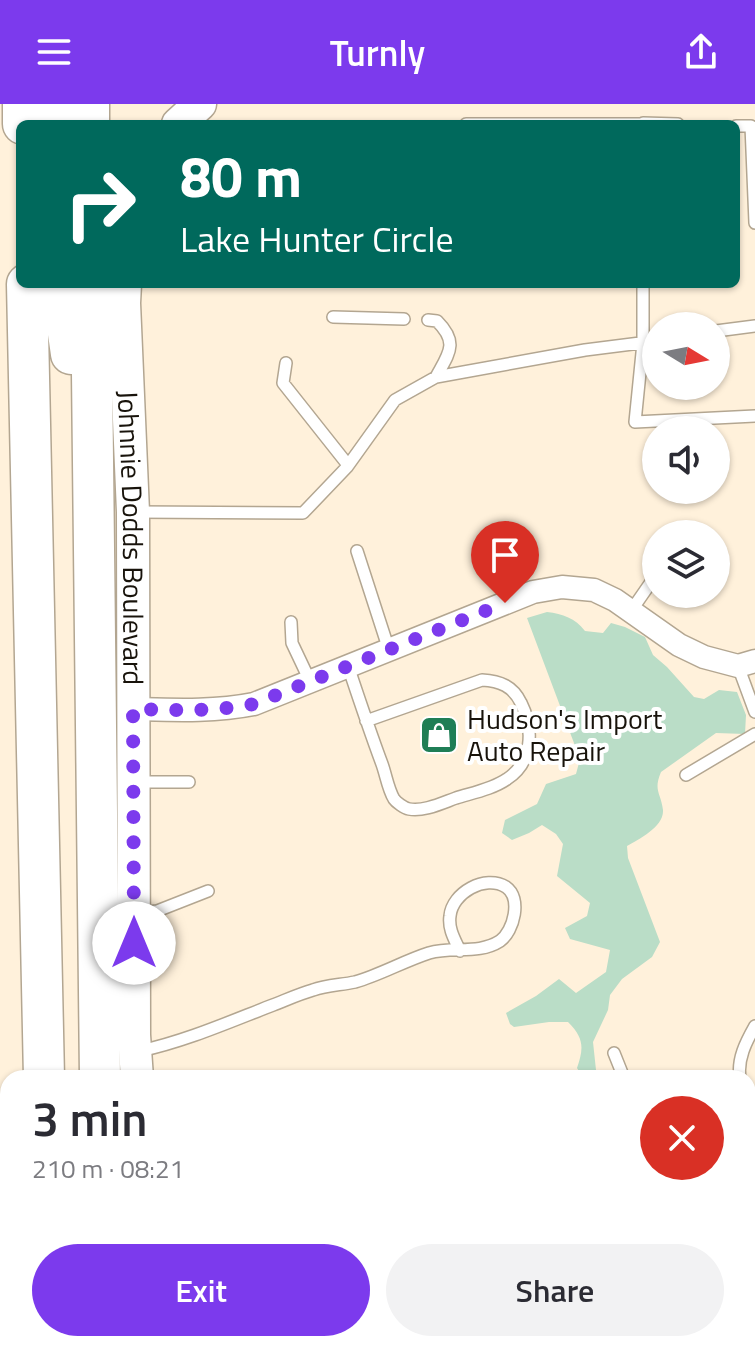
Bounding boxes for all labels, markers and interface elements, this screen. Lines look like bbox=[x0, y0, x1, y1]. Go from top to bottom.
text: Turnly bbox=[330, 25, 425, 80]
icon: menu bbox=[32, 30, 76, 74]
icon: share bbox=[679, 30, 723, 74]
text: 80 m bbox=[180, 134, 302, 219]
icon: right bbox=[48, 152, 152, 256]
text: Lake Hunter Circle bbox=[180, 211, 454, 266]
north arrow bbox=[642, 312, 730, 400]
map controls bbox=[642, 312, 730, 608]
street label: Johnnie Dodds Boulevard bbox=[107, 390, 155, 685]
button: sound bbox=[642, 416, 730, 504]
button: layers bbox=[642, 520, 730, 608]
pin bbox=[471, 521, 539, 603]
icon: arrive bbox=[483, 533, 527, 577]
place label: Hudson's Import Auto Repair bbox=[467, 697, 662, 772]
shop icon: Hudson's Import Auto Repair bbox=[418, 714, 460, 756]
position arrow bbox=[92, 901, 176, 985]
text: 3 min bbox=[32, 1082, 147, 1155]
button: close bbox=[640, 1096, 724, 1180]
text: 210 m · 08:21 bbox=[32, 1149, 184, 1188]
button: Exit bbox=[32, 1244, 370, 1336]
button: Share bbox=[386, 1244, 724, 1336]

